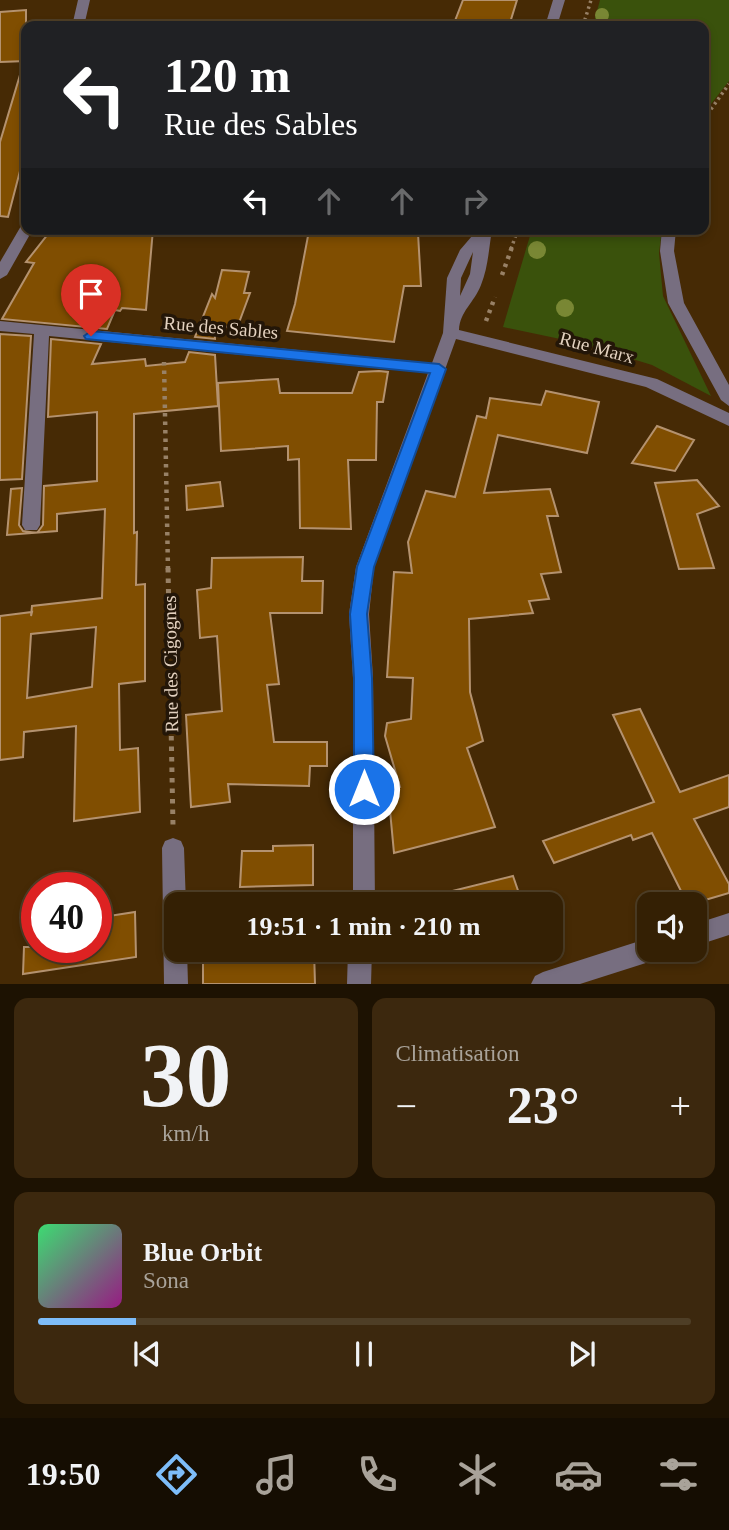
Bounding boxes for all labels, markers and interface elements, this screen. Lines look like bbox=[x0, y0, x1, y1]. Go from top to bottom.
text: 120 m bbox=[164, 48, 291, 103]
icon: left bbox=[49, 49, 140, 140]
text: Rue des Sables bbox=[164, 106, 358, 142]
icon: left bbox=[237, 182, 275, 220]
icon: ahead bbox=[310, 182, 348, 220]
icon: ahead bbox=[383, 182, 421, 220]
icon: right bbox=[456, 182, 494, 220]
pin bbox=[61, 264, 121, 336]
icon: arrive bbox=[72, 275, 110, 313]
street label: Rue des Sables bbox=[163, 312, 279, 343]
street label: Rue Marx bbox=[557, 327, 637, 368]
street label: Rue des Cigognes bbox=[159, 595, 182, 733]
position arrow bbox=[327, 752, 401, 826]
speed limit sign: 40 bbox=[21, 872, 112, 963]
map controls bbox=[637, 892, 707, 962]
button: sound bbox=[637, 892, 707, 962]
text: 19:51 · 1 min · 210 m bbox=[247, 912, 481, 941]
text: 30 bbox=[140, 1025, 231, 1126]
text: Climatisation bbox=[396, 1041, 519, 1066]
text: 23° bbox=[507, 1077, 580, 1134]
text: − bbox=[396, 1085, 417, 1127]
text: + bbox=[670, 1085, 691, 1127]
text: km/h bbox=[162, 1121, 209, 1146]
text: Blue Orbit bbox=[143, 1238, 262, 1267]
text: Sona bbox=[143, 1268, 189, 1293]
icon: previous bbox=[128, 1335, 166, 1373]
icon: pause bbox=[345, 1335, 383, 1373]
icon: next bbox=[563, 1335, 601, 1373]
icon: directions bbox=[152, 1450, 201, 1499]
icon: music bbox=[252, 1450, 301, 1499]
icon: phone bbox=[353, 1450, 402, 1499]
icon: climate bbox=[453, 1450, 502, 1499]
icon: car bbox=[554, 1450, 603, 1499]
icon: filters bbox=[654, 1450, 703, 1499]
text: 19:50 bbox=[26, 1456, 100, 1492]

